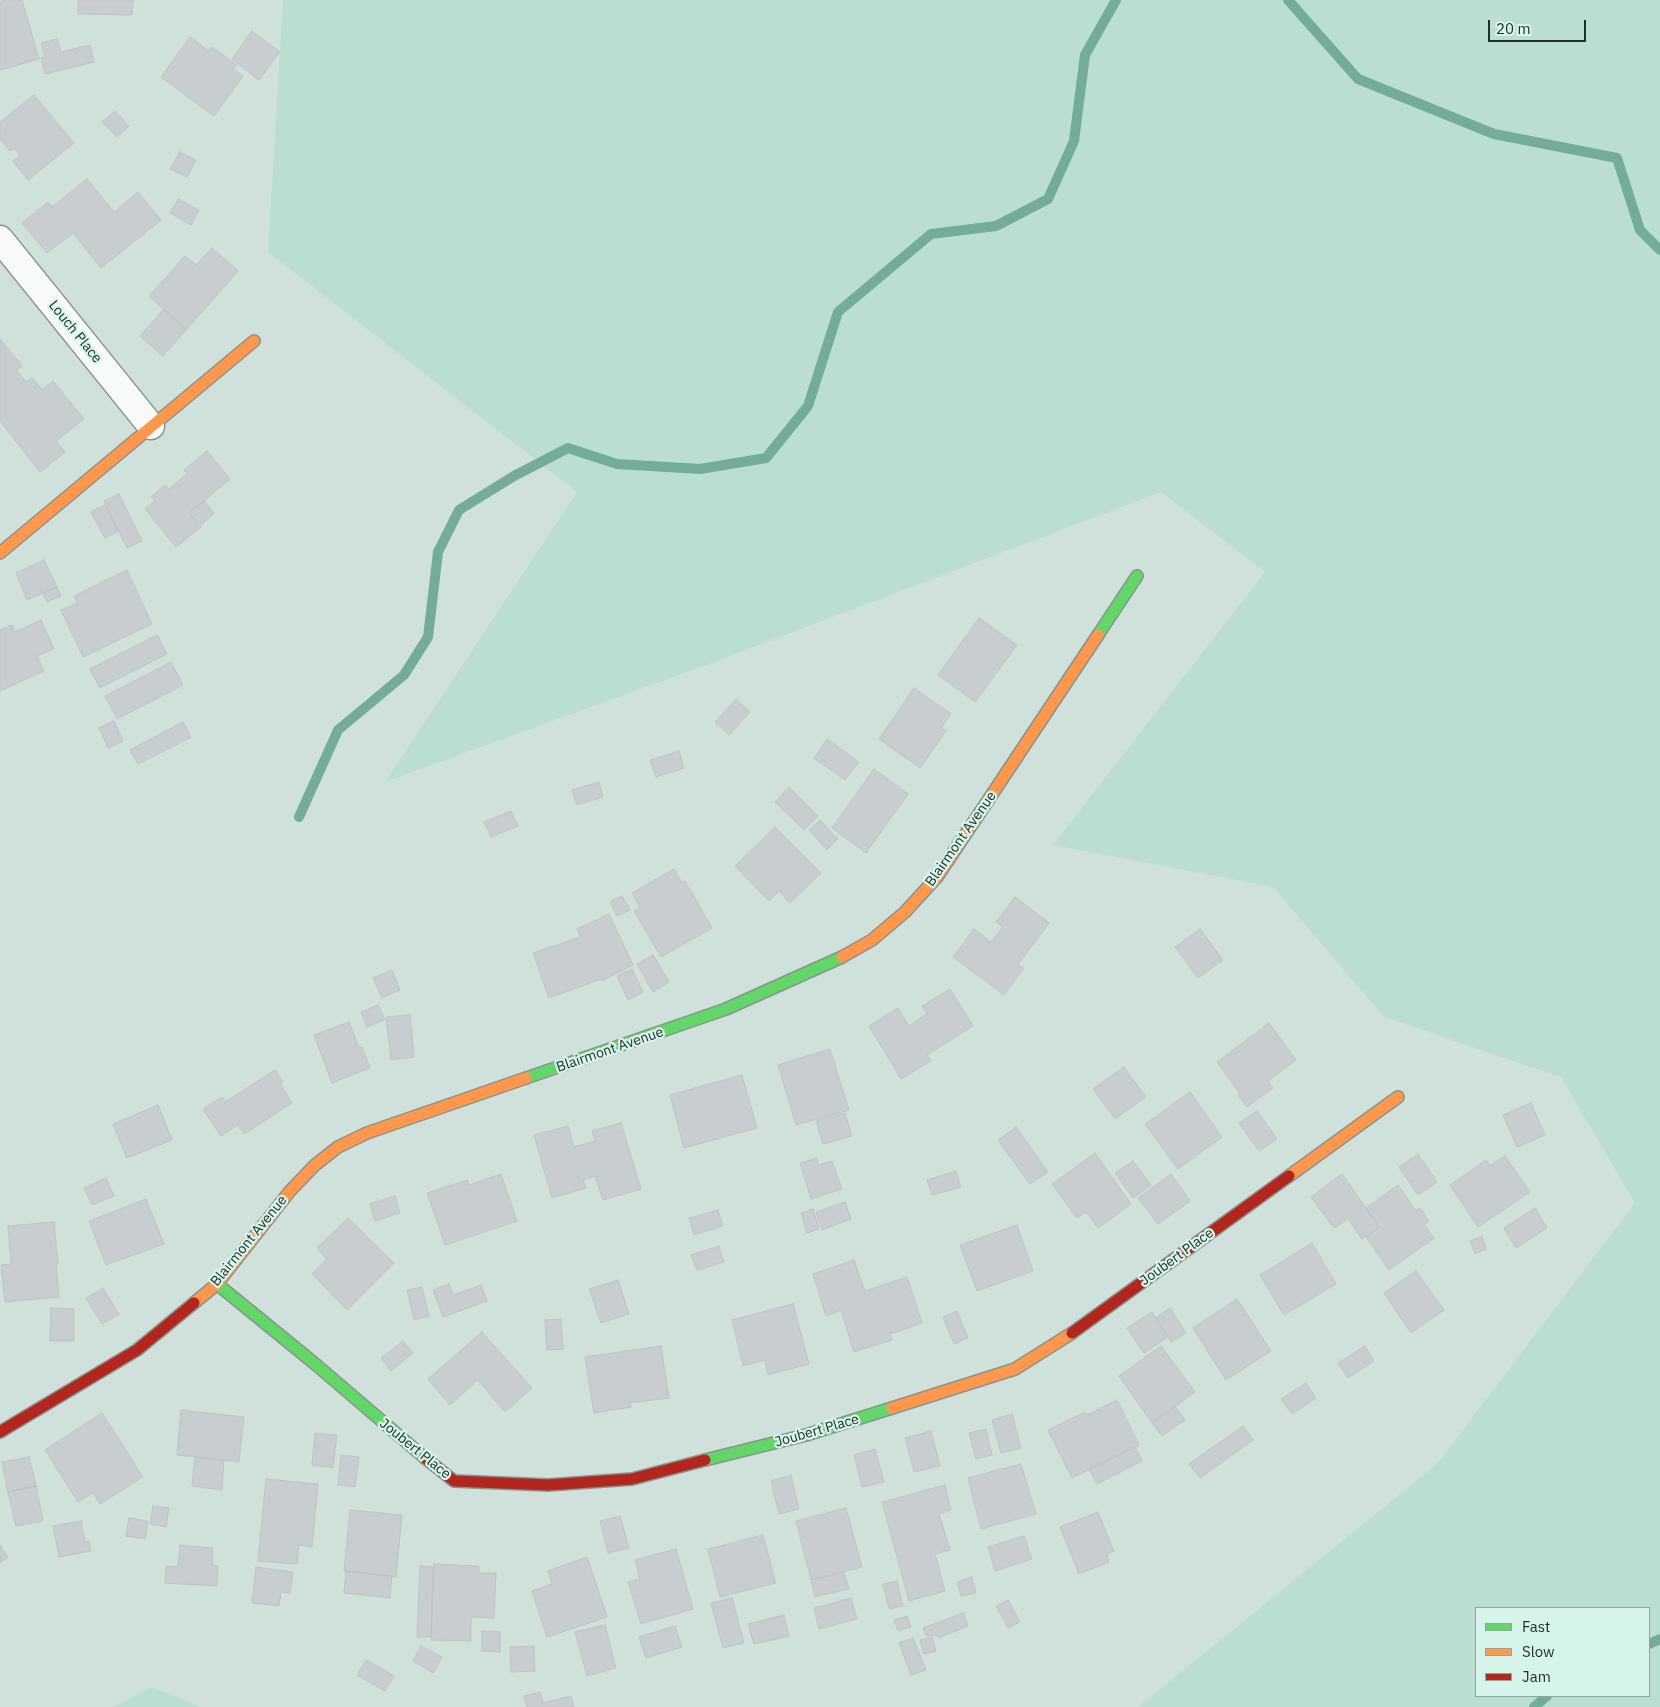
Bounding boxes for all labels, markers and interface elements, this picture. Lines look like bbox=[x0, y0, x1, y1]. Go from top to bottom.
scale bar bbox=[1490, 10, 1588, 42]
text: 20 m bbox=[1496, 19, 1531, 38]
street label: Louch Place bbox=[45, 297, 105, 367]
street label: Blairmont Avenue bbox=[922, 788, 1000, 890]
street label: Blairmont Avenue bbox=[554, 1024, 666, 1076]
street label: Blairmont Avenue bbox=[207, 1192, 291, 1290]
street label: Joubert Place bbox=[1137, 1225, 1217, 1289]
street label: Joubert Place bbox=[773, 1411, 861, 1451]
street label: Joubert Place bbox=[376, 1415, 454, 1483]
legend bbox=[1475, 1607, 1650, 1697]
text: Fast bbox=[1522, 1617, 1550, 1636]
text: Slow bbox=[1522, 1642, 1555, 1661]
text: Jam bbox=[1522, 1667, 1551, 1686]

